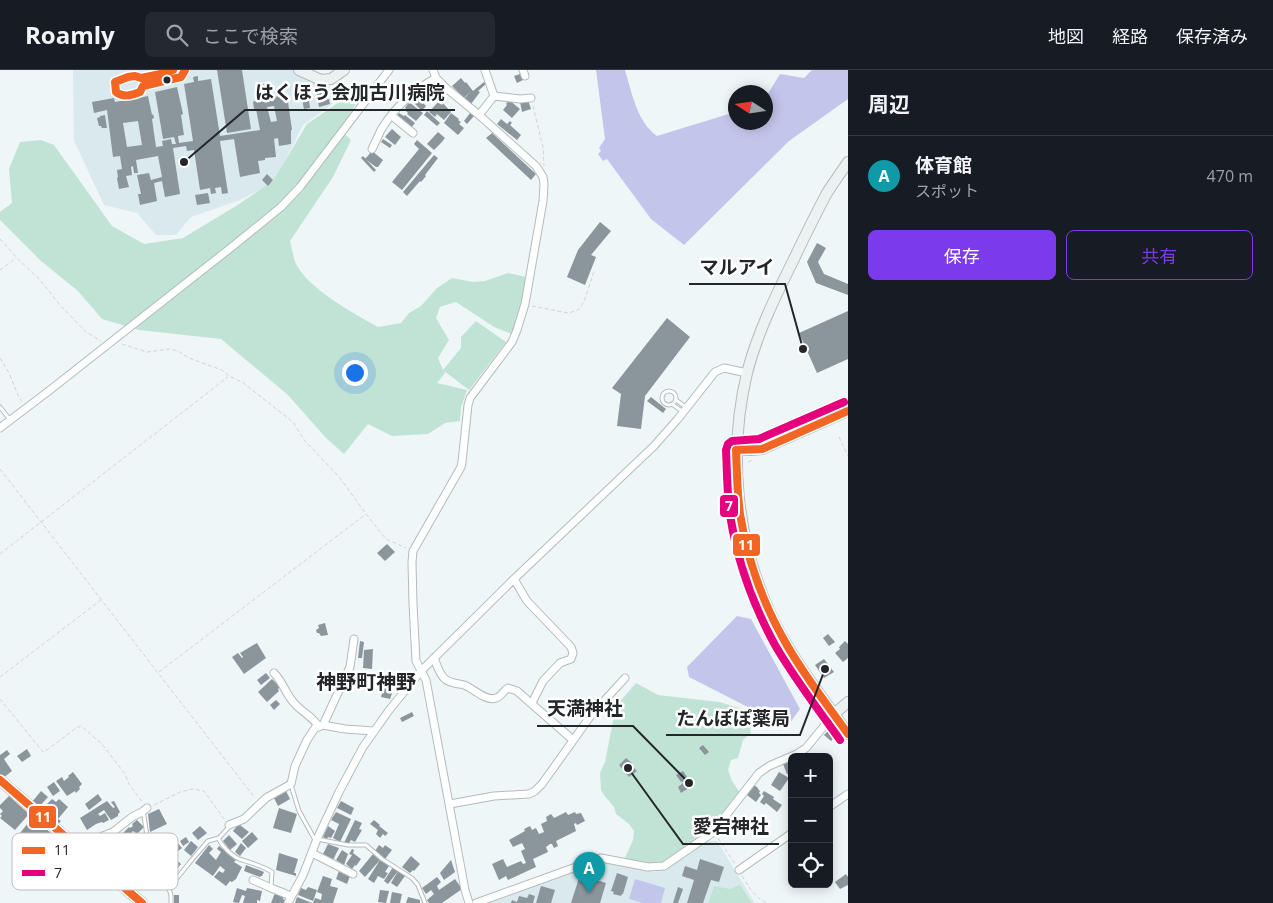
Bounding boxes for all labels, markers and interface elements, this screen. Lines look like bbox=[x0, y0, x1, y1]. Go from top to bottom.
search box bbox=[145, 12, 495, 57]
text: Roamly bbox=[25, 18, 115, 51]
icon: search bbox=[163, 21, 191, 49]
text: ここで検索 bbox=[203, 23, 298, 49]
text: 地図 bbox=[1048, 24, 1084, 48]
text: 経路 bbox=[1112, 24, 1148, 48]
text: 保存済み bbox=[1176, 24, 1248, 48]
unlabelled marker bbox=[162, 75, 172, 85]
callout: はくほう会加古川病院 bbox=[245, 76, 455, 110]
text: はくほう会加古川病院 bbox=[255, 79, 445, 105]
north arrow bbox=[728, 85, 773, 130]
text: 周辺 bbox=[868, 90, 910, 118]
text: 体育館 bbox=[915, 152, 972, 178]
text: A bbox=[878, 165, 890, 187]
text: 470 m bbox=[1207, 165, 1253, 187]
text: スポット bbox=[915, 180, 979, 202]
button: 保存 bbox=[868, 230, 1056, 280]
button: 共有 bbox=[1066, 230, 1253, 280]
callout: マルアイ bbox=[689, 250, 785, 284]
text: マルアイ bbox=[699, 254, 775, 280]
your location bbox=[342, 360, 368, 386]
line badge: 7 bbox=[719, 494, 739, 518]
text: 7 bbox=[725, 496, 733, 515]
line badge: 11 bbox=[732, 533, 761, 557]
text: 11 bbox=[738, 535, 754, 554]
district label: 神野町神野 bbox=[316, 668, 416, 695]
callout: 天満神社 bbox=[537, 692, 633, 726]
text: 天満神社 bbox=[547, 695, 623, 721]
callout: たんぽぽ薬局 bbox=[666, 701, 800, 735]
text: たんぽぽ薬局 bbox=[676, 705, 790, 731]
map controls bbox=[788, 753, 833, 888]
button: + bbox=[788, 753, 833, 798]
button: − bbox=[788, 798, 833, 843]
line badge: 11 bbox=[28, 805, 57, 829]
text: 11 bbox=[35, 807, 51, 826]
callout: 愛宕神社 bbox=[683, 810, 779, 844]
text: 愛宕神社 bbox=[693, 813, 769, 839]
legend bbox=[12, 833, 178, 890]
text: 11 bbox=[54, 840, 70, 859]
button: locate bbox=[788, 843, 833, 888]
pin: A bbox=[573, 852, 605, 893]
text: 7 bbox=[54, 863, 62, 882]

